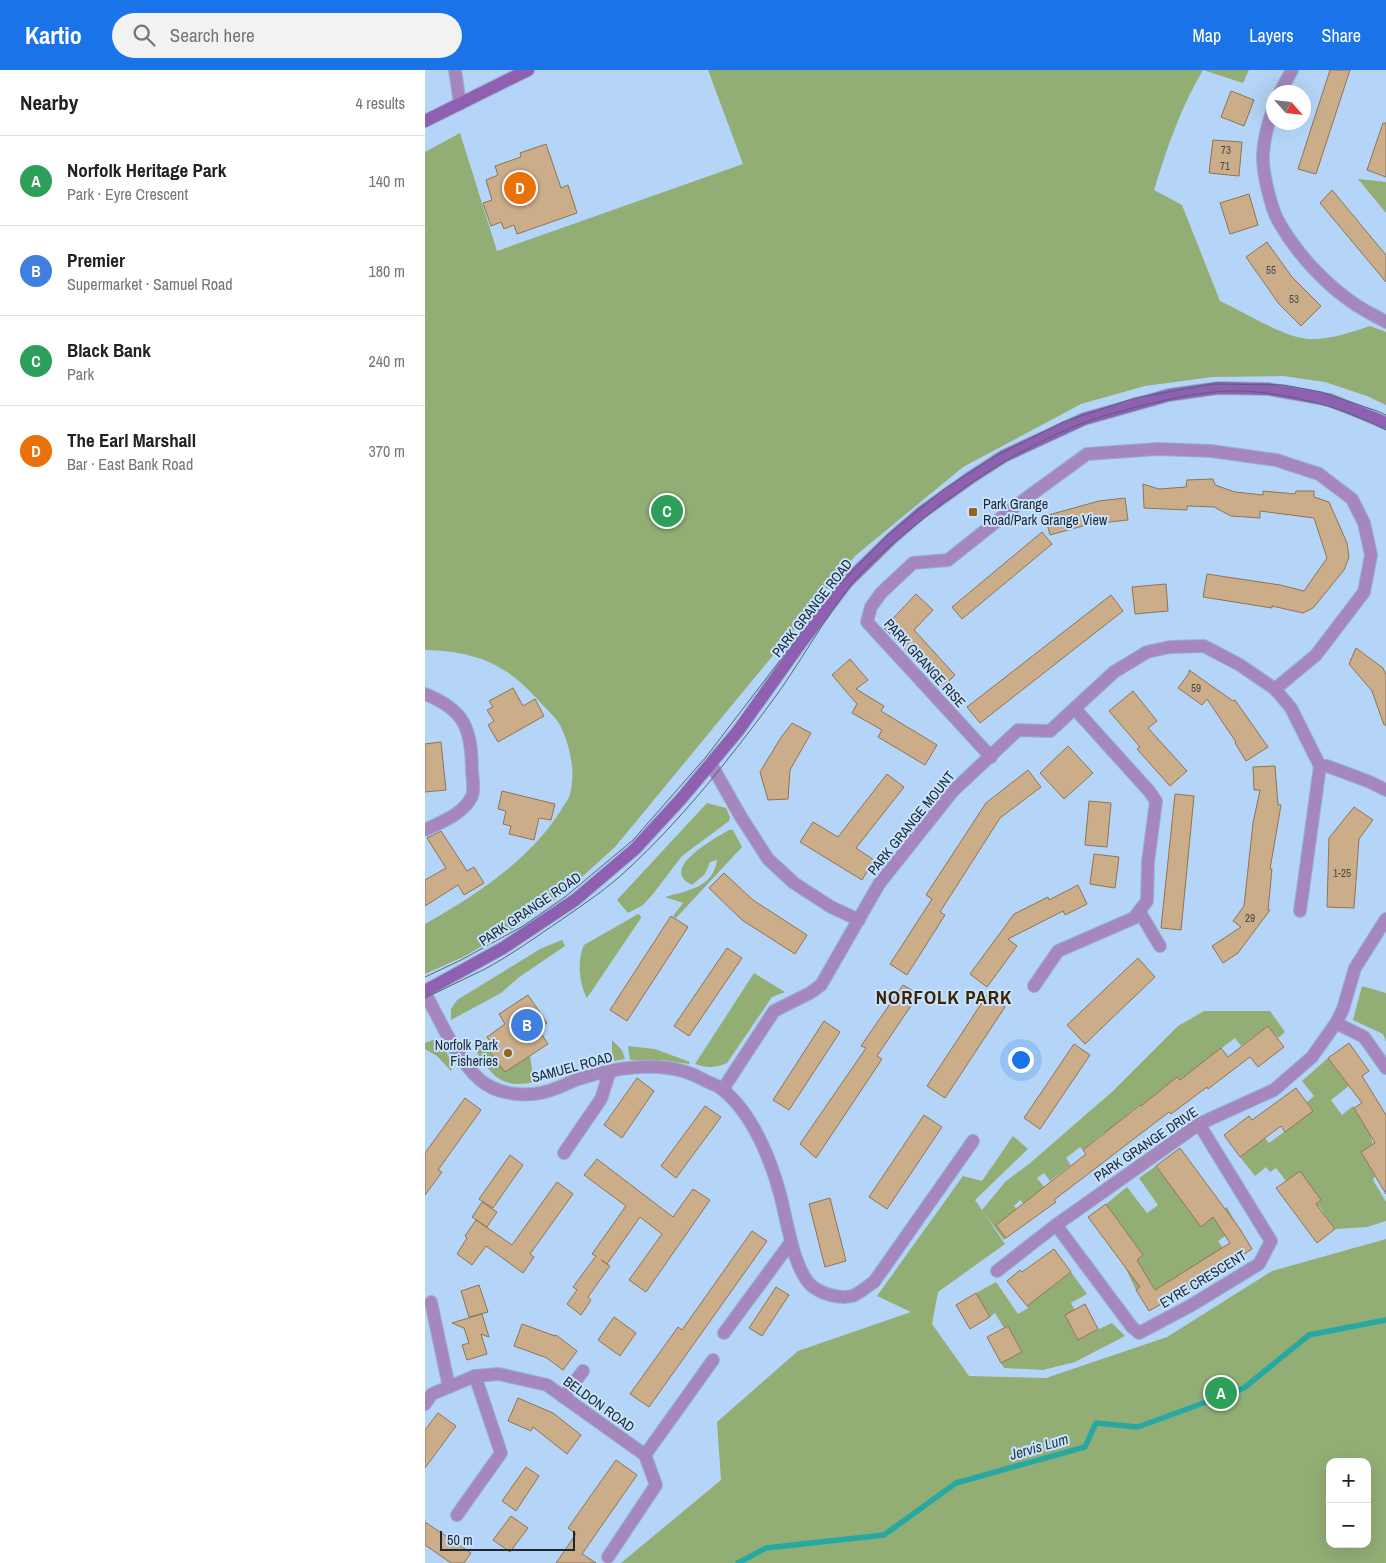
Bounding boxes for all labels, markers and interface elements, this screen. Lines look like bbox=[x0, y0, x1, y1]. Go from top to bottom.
search box bbox=[112, 13, 462, 58]
text: Kartio bbox=[25, 19, 82, 51]
icon: search bbox=[130, 21, 158, 49]
text: Search here bbox=[170, 22, 255, 48]
text: Map bbox=[1193, 23, 1221, 48]
text: Layers bbox=[1249, 23, 1294, 48]
text: Share bbox=[1322, 23, 1361, 48]
north arrow bbox=[1266, 85, 1311, 130]
text: Nearby bbox=[20, 88, 78, 117]
text: 4 results bbox=[355, 92, 405, 114]
house number: 73 bbox=[1221, 143, 1231, 157]
text: Norfolk Heritage Park bbox=[67, 157, 226, 183]
house number: 71 bbox=[1220, 159, 1230, 173]
pin: D bbox=[504, 169, 536, 207]
text: A bbox=[31, 170, 41, 192]
text: 140 m bbox=[369, 170, 405, 192]
text: Park · Eyre Crescent bbox=[67, 183, 188, 205]
text: Premier bbox=[67, 247, 125, 273]
text: B bbox=[31, 260, 41, 282]
text: 180 m bbox=[369, 260, 405, 282]
house number: 55 bbox=[1266, 263, 1276, 277]
text: Supermarket · Samuel Road bbox=[67, 273, 233, 295]
house number: 53 bbox=[1289, 292, 1299, 306]
text: Black Bank bbox=[67, 337, 151, 363]
text: C bbox=[31, 350, 41, 372]
text: 240 m bbox=[369, 350, 405, 372]
text: Park bbox=[67, 363, 94, 385]
text: The Earl Marshall bbox=[67, 427, 196, 453]
text: D bbox=[31, 440, 41, 462]
text: 370 m bbox=[369, 440, 405, 462]
text: Bar · East Bank Road bbox=[67, 453, 193, 475]
pin: C bbox=[651, 492, 683, 530]
place label: Park Grange Road/Park Grange View bbox=[983, 495, 1108, 529]
marker: Park Grange Road/Park Grange View bbox=[967, 506, 979, 518]
street label: PARK GRANGE ROAD bbox=[768, 555, 856, 661]
street label: PARK GRANGE RISE bbox=[880, 615, 970, 711]
house number: 59 bbox=[1191, 681, 1201, 695]
street label: PARK GRANGE MOUNT bbox=[864, 767, 958, 879]
house number: 1-25 bbox=[1333, 866, 1351, 880]
street label: PARK GRANGE ROAD bbox=[475, 868, 585, 950]
house number: 29 bbox=[1245, 911, 1255, 925]
district label: NORFOLK PARK bbox=[876, 984, 1012, 1010]
pin: B bbox=[511, 1006, 543, 1044]
place label: Norfolk Park Fisheries bbox=[435, 1036, 498, 1070]
marker: Norfolk Park Fisheries bbox=[502, 1047, 514, 1059]
your location bbox=[1008, 1047, 1034, 1073]
street label: SAMUEL ROAD bbox=[530, 1048, 614, 1086]
street label: PARK GRANGE DRIVE bbox=[1091, 1103, 1201, 1185]
street label: EYRE CRESCENT bbox=[1157, 1246, 1249, 1312]
street label: BELDON ROAD bbox=[560, 1372, 638, 1436]
pin: A bbox=[1205, 1374, 1237, 1412]
water label: Jervis Lum bbox=[1006, 1428, 1071, 1465]
map controls bbox=[1326, 1458, 1371, 1548]
button: + bbox=[1326, 1458, 1371, 1503]
button: − bbox=[1326, 1503, 1371, 1548]
scale bar bbox=[440, 1528, 575, 1551]
text: 50 m bbox=[447, 1531, 473, 1549]

